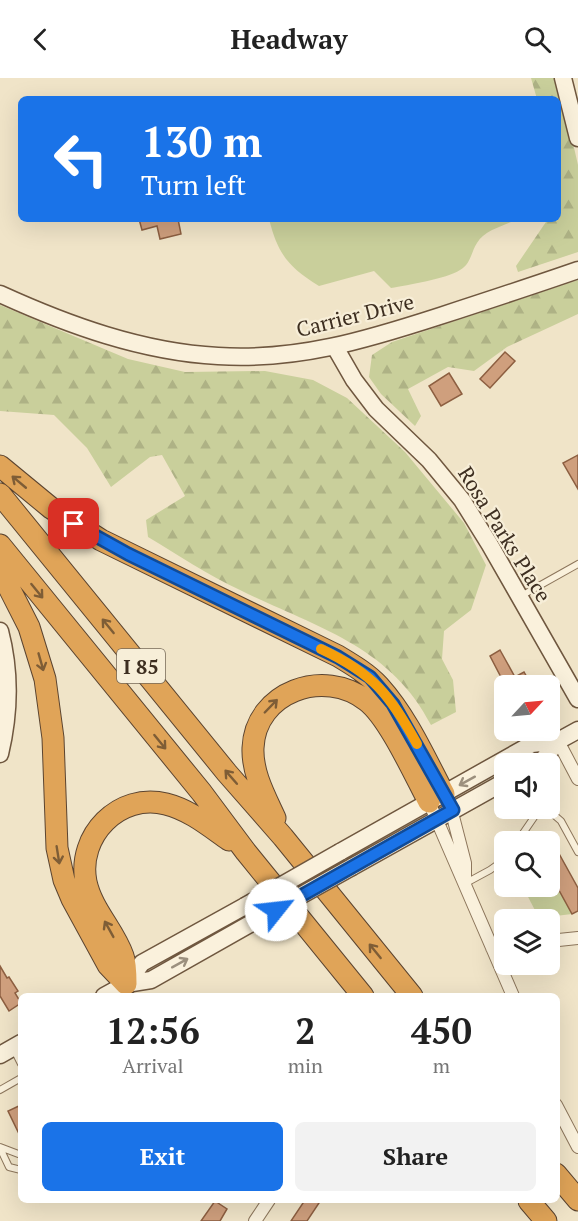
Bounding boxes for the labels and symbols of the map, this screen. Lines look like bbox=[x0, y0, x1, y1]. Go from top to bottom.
street label: Carrier Drive bbox=[293, 287, 417, 343]
street label: Rosa Parks Place bbox=[452, 461, 558, 607]
one-way arrow bbox=[11, 476, 27, 489]
pin bbox=[48, 498, 99, 549]
one-way arrow bbox=[30, 583, 44, 598]
one-way arrow bbox=[101, 619, 115, 634]
road number: I 85 bbox=[117, 649, 165, 683]
one-way arrow bbox=[35, 652, 47, 671]
north arrow bbox=[494, 675, 560, 741]
one-way arrow bbox=[264, 699, 278, 714]
one-way arrow bbox=[153, 734, 167, 749]
one-way arrow bbox=[224, 770, 238, 785]
one-way arrow bbox=[459, 776, 477, 787]
one-way arrow bbox=[53, 845, 64, 865]
position arrow bbox=[244, 878, 308, 942]
one-way arrow bbox=[102, 921, 114, 938]
one-way arrow bbox=[369, 943, 382, 959]
one-way arrow bbox=[171, 957, 188, 969]

